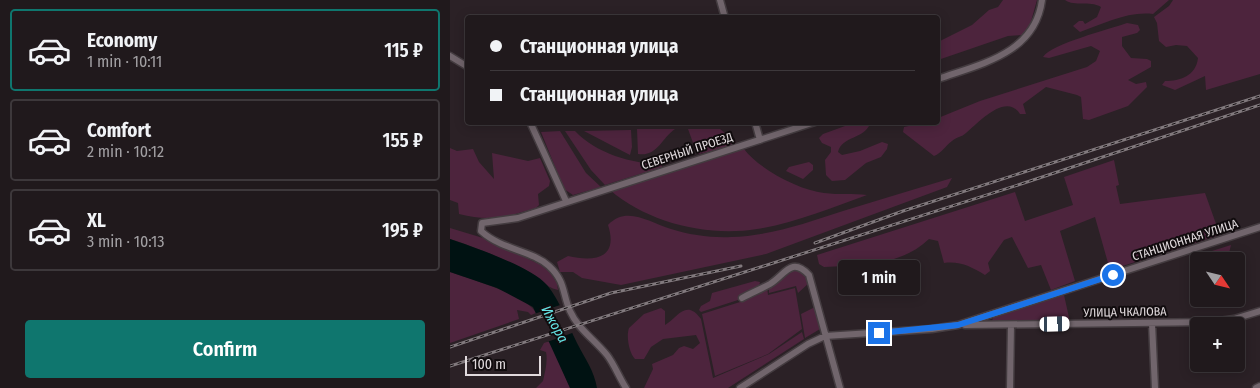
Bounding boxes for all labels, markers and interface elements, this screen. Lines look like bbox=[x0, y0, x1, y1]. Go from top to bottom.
icon: car bbox=[27, 28, 72, 73]
text: Economy bbox=[87, 29, 157, 52]
text: Станционная улица bbox=[520, 35, 678, 58]
text: 115 ₽ bbox=[384, 39, 423, 62]
text: 1 min · 10:11 bbox=[87, 52, 162, 71]
text: Станционная улица bbox=[520, 83, 678, 106]
icon: car bbox=[27, 118, 72, 163]
text: Comfort bbox=[87, 119, 151, 142]
text: 155 ₽ bbox=[383, 129, 423, 152]
street label: СЕВЕРНЫЙ ПРОЕЗД bbox=[639, 129, 735, 172]
text: 2 min · 10:12 bbox=[87, 142, 164, 161]
icon: car bbox=[27, 208, 72, 253]
text: XL bbox=[87, 209, 106, 232]
street label: СТАНЦИОННАЯ УЛИЦА bbox=[1130, 216, 1240, 264]
text: 195 ₽ bbox=[382, 219, 423, 242]
text: 3 min · 10:13 bbox=[87, 232, 164, 251]
north arrow bbox=[1190, 252, 1245, 308]
map controls bbox=[1190, 252, 1245, 372]
callout: 1 min bbox=[838, 260, 920, 296]
route start bbox=[1102, 264, 1124, 286]
text: 1 min bbox=[862, 268, 896, 287]
water label: Ижора bbox=[537, 303, 572, 346]
street label: УЛИЦА ЧКАЛОВА bbox=[1082, 304, 1167, 320]
car bbox=[1039, 316, 1070, 332]
button: + bbox=[1190, 317, 1245, 372]
button: Confirm bbox=[25, 320, 425, 378]
route end bbox=[868, 322, 890, 344]
scale bar bbox=[465, 353, 541, 376]
text: 100 m bbox=[472, 356, 506, 373]

